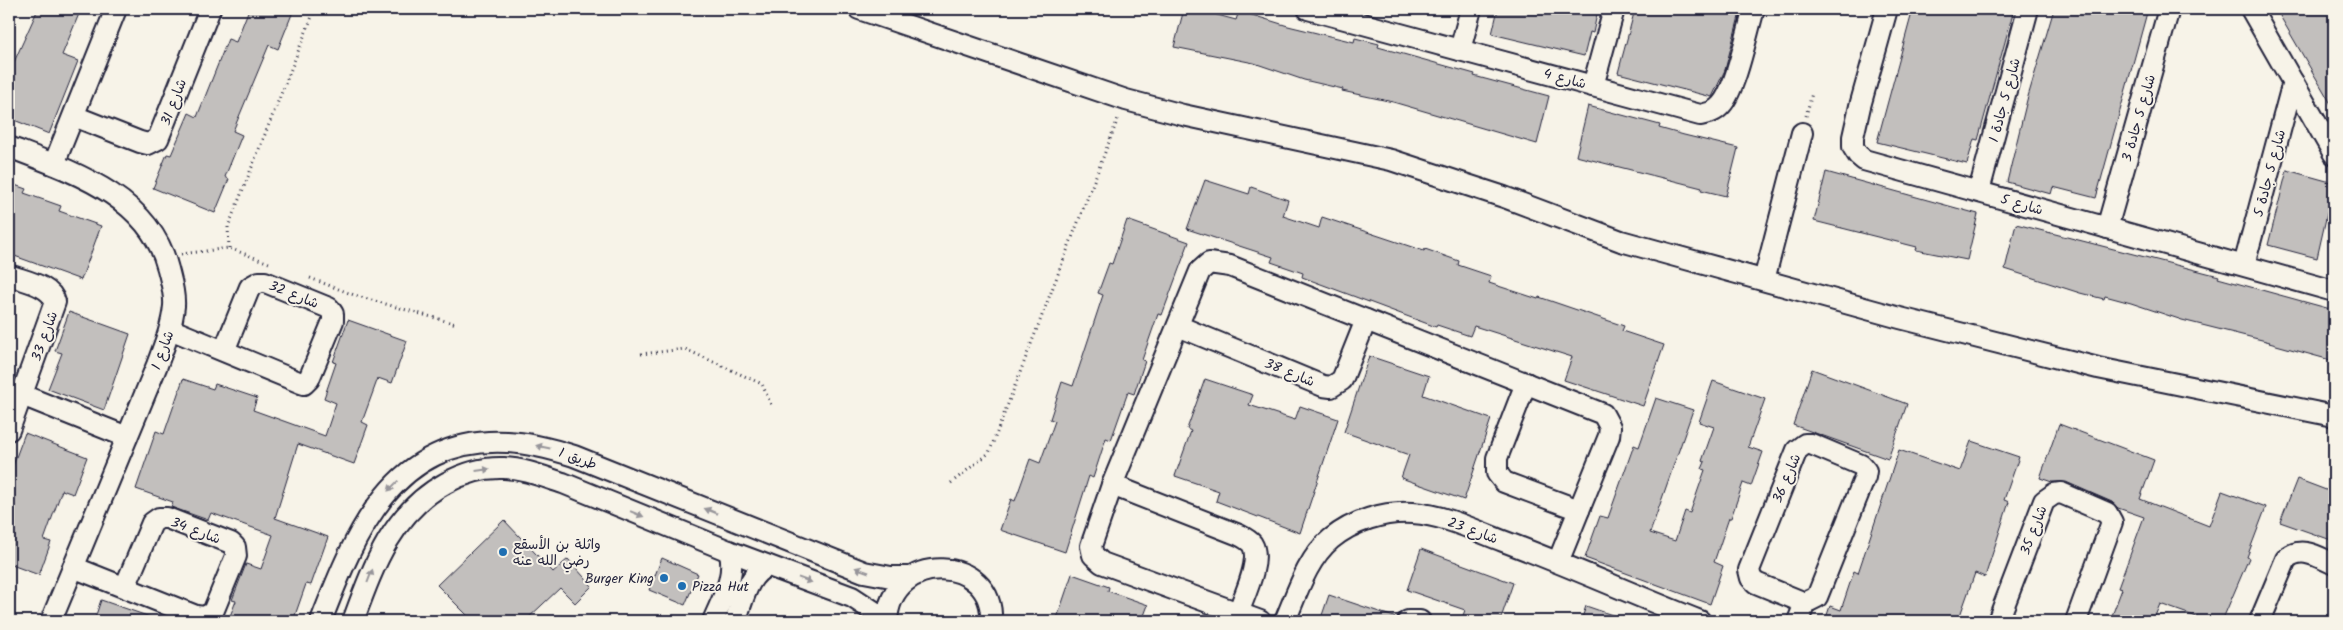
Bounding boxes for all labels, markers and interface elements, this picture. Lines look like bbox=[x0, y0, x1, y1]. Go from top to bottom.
street label: شارع 5 جادة 1 bbox=[1983, 56, 2027, 145]
street label: شارع 4 bbox=[1541, 63, 1589, 95]
street label: شارع 5 جادة 3 bbox=[2116, 72, 2162, 165]
street label: شارع 31 bbox=[155, 76, 193, 129]
street label: شارع 5 جادة 5 bbox=[2248, 127, 2292, 219]
street label: شارع 5 bbox=[1998, 188, 2046, 222]
street label: شارع 32 bbox=[265, 275, 322, 315]
street label: شارع 33 bbox=[26, 308, 64, 364]
street label: شارع 1 bbox=[146, 328, 180, 373]
street label: شارع 38 bbox=[1261, 353, 1318, 393]
street label: طريق 1 bbox=[555, 442, 600, 476]
one-way arrow bbox=[535, 443, 550, 451]
street label: شارع 36 bbox=[1767, 450, 1807, 506]
one-way arrow bbox=[475, 466, 491, 474]
one-way arrow bbox=[388, 480, 400, 492]
street label: شارع 35 bbox=[2014, 502, 2053, 558]
one-way arrow bbox=[704, 506, 718, 514]
one-way arrow bbox=[630, 510, 644, 518]
street label: شارع 34 bbox=[168, 511, 224, 550]
street label: شارع 23 bbox=[1444, 512, 1501, 550]
place label: واثلة بن الأسقع رضي الله عنه bbox=[513, 534, 601, 573]
marker: واثلة بن الأسقع رضي الله عنه bbox=[497, 546, 509, 558]
one-way arrow bbox=[854, 566, 869, 574]
one-way arrow bbox=[366, 568, 374, 583]
place label: Burger King bbox=[585, 568, 654, 590]
marker: Burger King bbox=[658, 572, 670, 584]
place label: Pizza Hut bbox=[692, 576, 750, 598]
one-way arrow bbox=[798, 576, 813, 584]
marker: Pizza Hut bbox=[676, 580, 688, 592]

